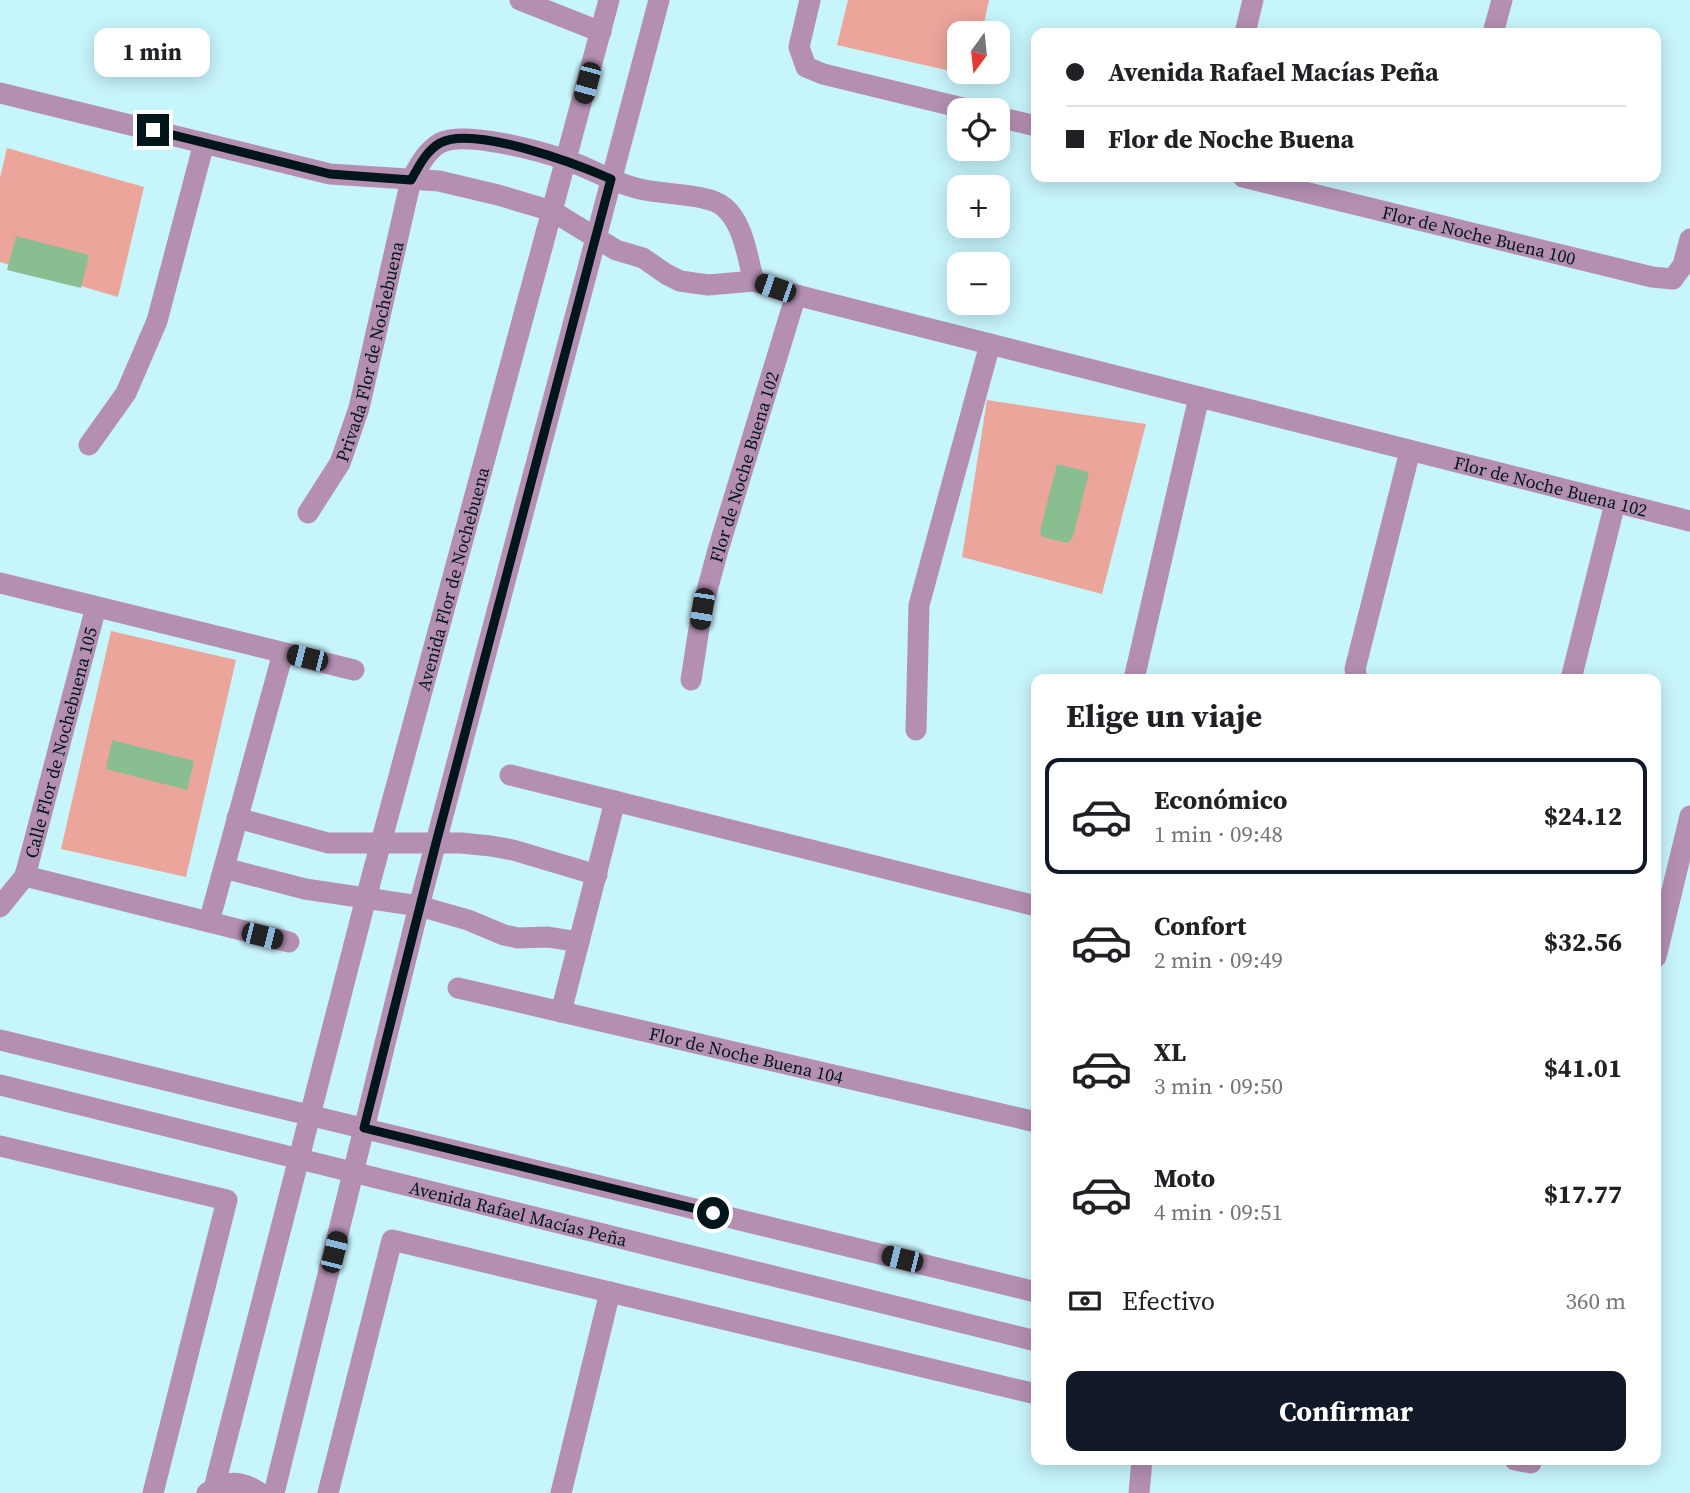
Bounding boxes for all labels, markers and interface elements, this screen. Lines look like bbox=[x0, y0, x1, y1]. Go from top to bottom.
north arrow bbox=[947, 21, 1010, 84]
map controls bbox=[947, 21, 1010, 315]
callout: 1 min bbox=[95, 29, 211, 78]
text: 1 min bbox=[122, 36, 182, 68]
text: Avenida Rafael Macías Peña bbox=[1108, 54, 1439, 90]
car bbox=[572, 60, 603, 106]
button: locate bbox=[947, 98, 1010, 161]
route end bbox=[137, 114, 169, 146]
text: Flor de Noche Buena bbox=[1108, 121, 1354, 157]
button: + bbox=[947, 175, 1010, 238]
street label: Flor de Noche Buena 100 bbox=[1380, 199, 1578, 270]
street label: Privada Flor de Nochebuena bbox=[329, 238, 409, 465]
button: − bbox=[947, 252, 1010, 315]
car bbox=[752, 271, 799, 305]
street label: Flor de Noche Buena 102 bbox=[703, 368, 784, 565]
street label: Flor de Noche Buena 102 bbox=[1451, 449, 1650, 522]
street label: Avenida Flor de Nochebuena bbox=[410, 463, 495, 693]
car bbox=[689, 587, 716, 631]
street label: Calle Flor de Nochebuena 105 bbox=[18, 624, 103, 861]
car bbox=[285, 643, 330, 673]
text: Elige un viaje bbox=[1066, 694, 1262, 738]
text: Económico bbox=[1154, 782, 1287, 818]
icon: car bbox=[1070, 785, 1133, 848]
text: $24.12 bbox=[1544, 798, 1622, 834]
text: 1 min · 09:48 bbox=[1154, 818, 1283, 850]
text: Confort bbox=[1154, 908, 1246, 944]
icon: car bbox=[1070, 911, 1133, 974]
car bbox=[240, 921, 285, 951]
text: $32.56 bbox=[1544, 924, 1622, 960]
text: 2 min · 09:49 bbox=[1154, 944, 1283, 976]
street label: Flor de Noche Buena 104 bbox=[647, 1020, 846, 1089]
text: XL bbox=[1154, 1034, 1186, 1070]
icon: car bbox=[1070, 1037, 1133, 1100]
text: $41.01 bbox=[1544, 1050, 1622, 1086]
text: 3 min · 09:50 bbox=[1154, 1070, 1283, 1102]
text: Moto bbox=[1154, 1160, 1215, 1196]
icon: car bbox=[1070, 1163, 1133, 1226]
street label: Avenida Rafael Macías Peña bbox=[407, 1174, 631, 1252]
text: $17.77 bbox=[1544, 1176, 1622, 1212]
text: 4 min · 09:51 bbox=[1154, 1196, 1283, 1228]
route start bbox=[697, 1197, 729, 1229]
car bbox=[319, 1229, 350, 1275]
car bbox=[880, 1244, 925, 1274]
icon: cash bbox=[1066, 1282, 1104, 1320]
text: Efectivo bbox=[1122, 1283, 1215, 1319]
text: 360 m bbox=[1565, 1285, 1626, 1317]
button: Confirmar bbox=[1066, 1371, 1626, 1451]

